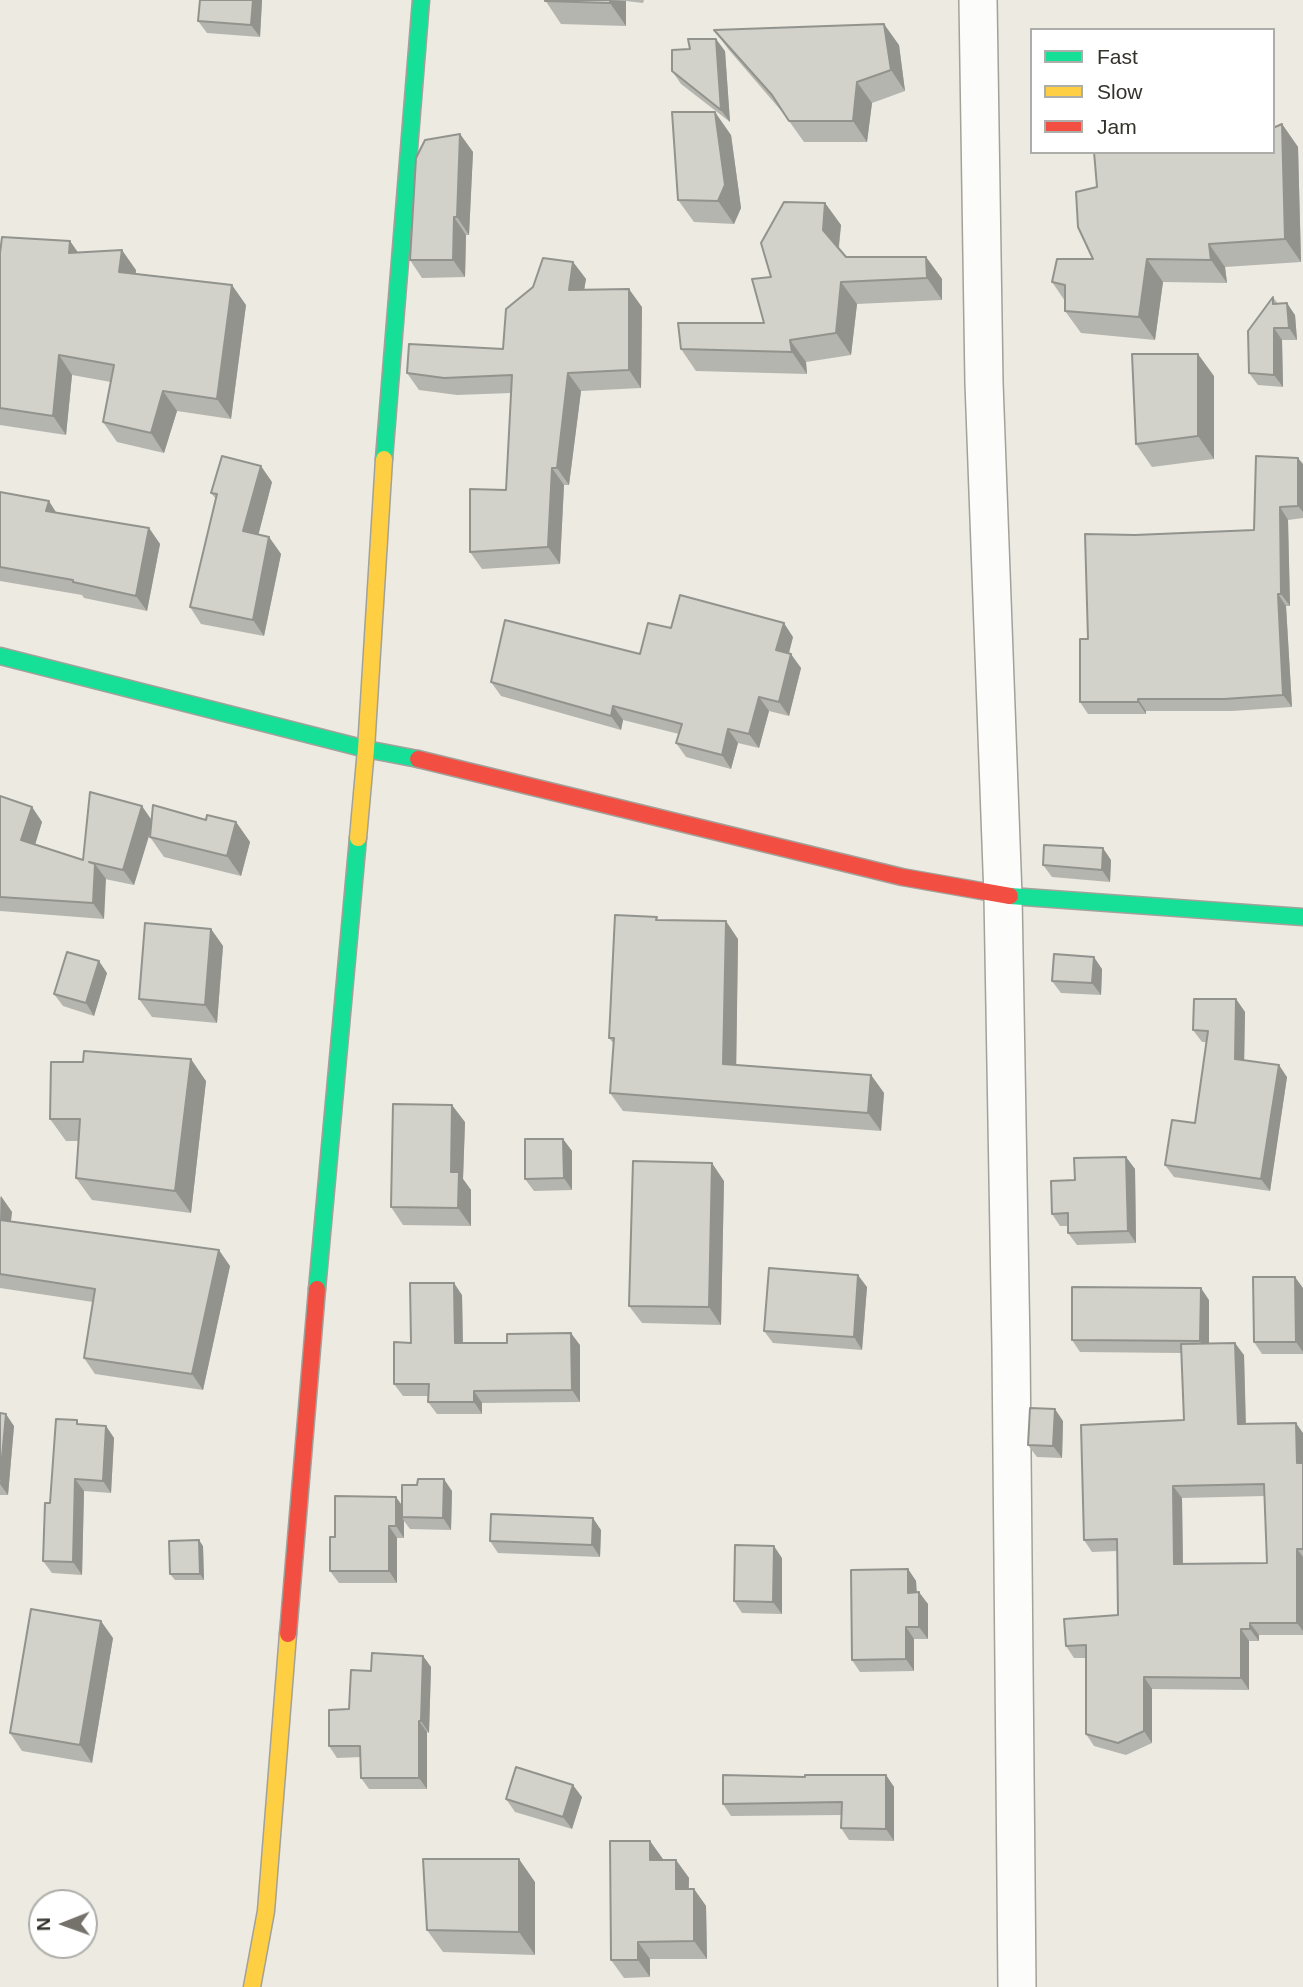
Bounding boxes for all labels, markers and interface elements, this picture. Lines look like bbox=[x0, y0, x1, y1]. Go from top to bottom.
legend bbox=[1030, 28, 1275, 154]
text: Fast bbox=[1097, 45, 1138, 68]
text: Slow bbox=[1097, 80, 1143, 103]
text: Jam bbox=[1097, 115, 1137, 138]
north arrow bbox=[28, 1889, 98, 1959]
text: N bbox=[33, 1917, 54, 1931]

